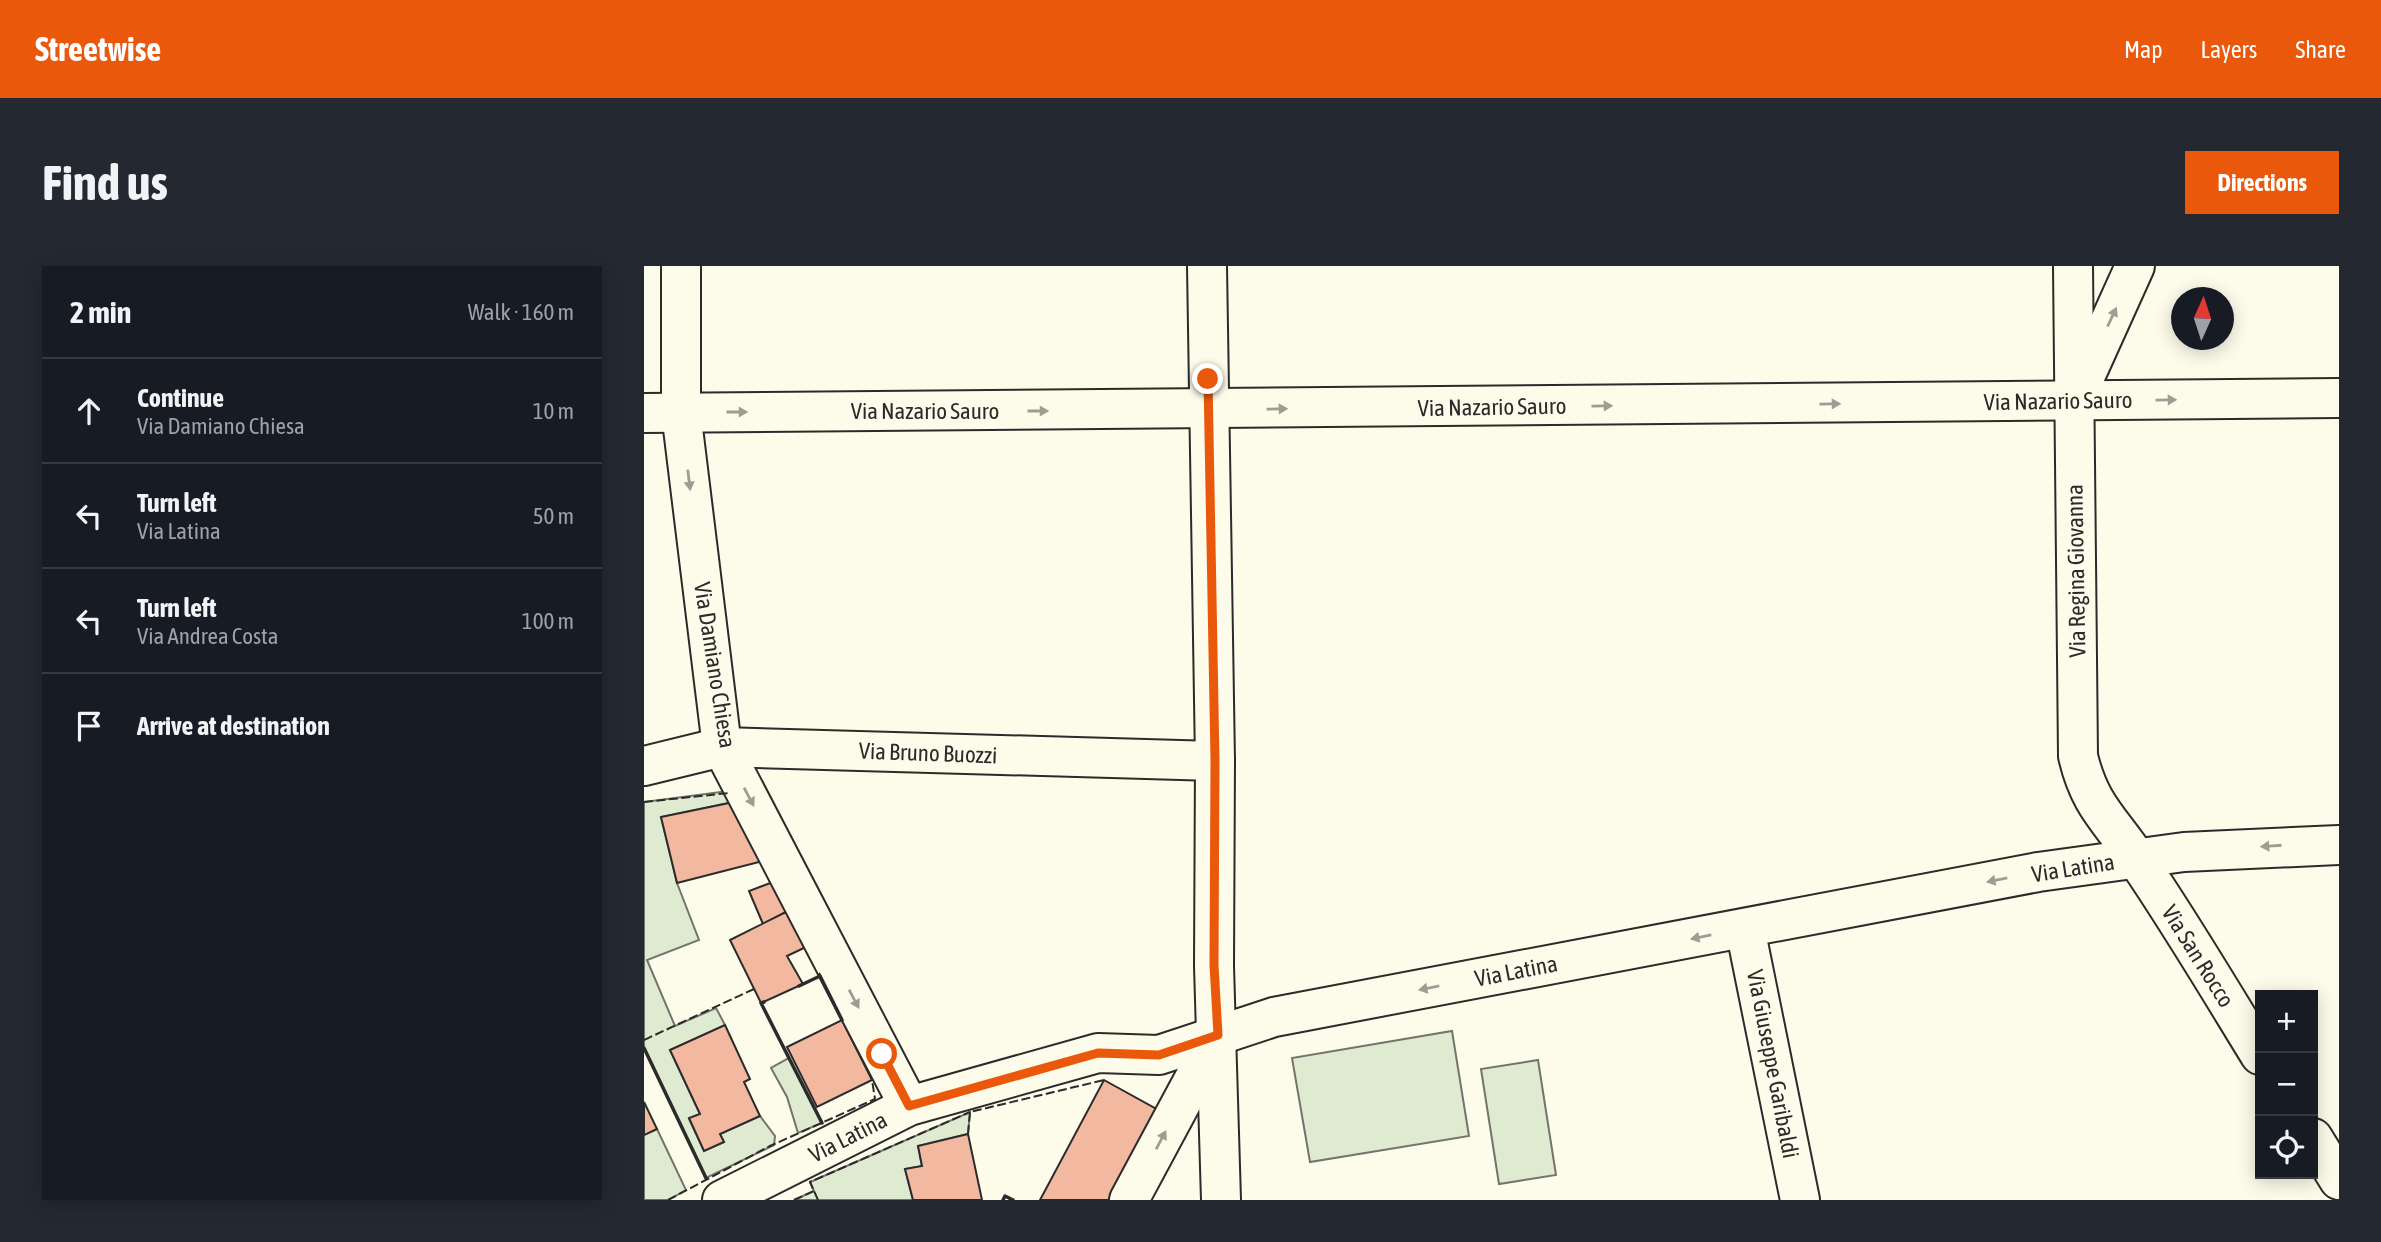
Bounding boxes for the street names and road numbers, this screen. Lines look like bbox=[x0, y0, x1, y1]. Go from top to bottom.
street label: Via Nazario Sauro bbox=[1983, 387, 2133, 415]
street label: Via Nazario Sauro bbox=[1417, 393, 1567, 421]
street label: Via Nazario Sauro bbox=[851, 398, 999, 424]
street label: Via Regina Giovanna bbox=[2061, 484, 2091, 658]
street label: Via Damiano Chiesa bbox=[689, 580, 741, 750]
street label: Via Bruno Buozzi bbox=[858, 738, 998, 768]
street label: Via Latina bbox=[2030, 849, 2116, 887]
street label: Via San Rocco bbox=[2156, 900, 2240, 1012]
street label: Via Latina bbox=[1472, 950, 1560, 992]
street label: Via Giuseppe Garibaldi bbox=[1742, 967, 1804, 1161]
street label: Via Latina bbox=[805, 1106, 891, 1168]

